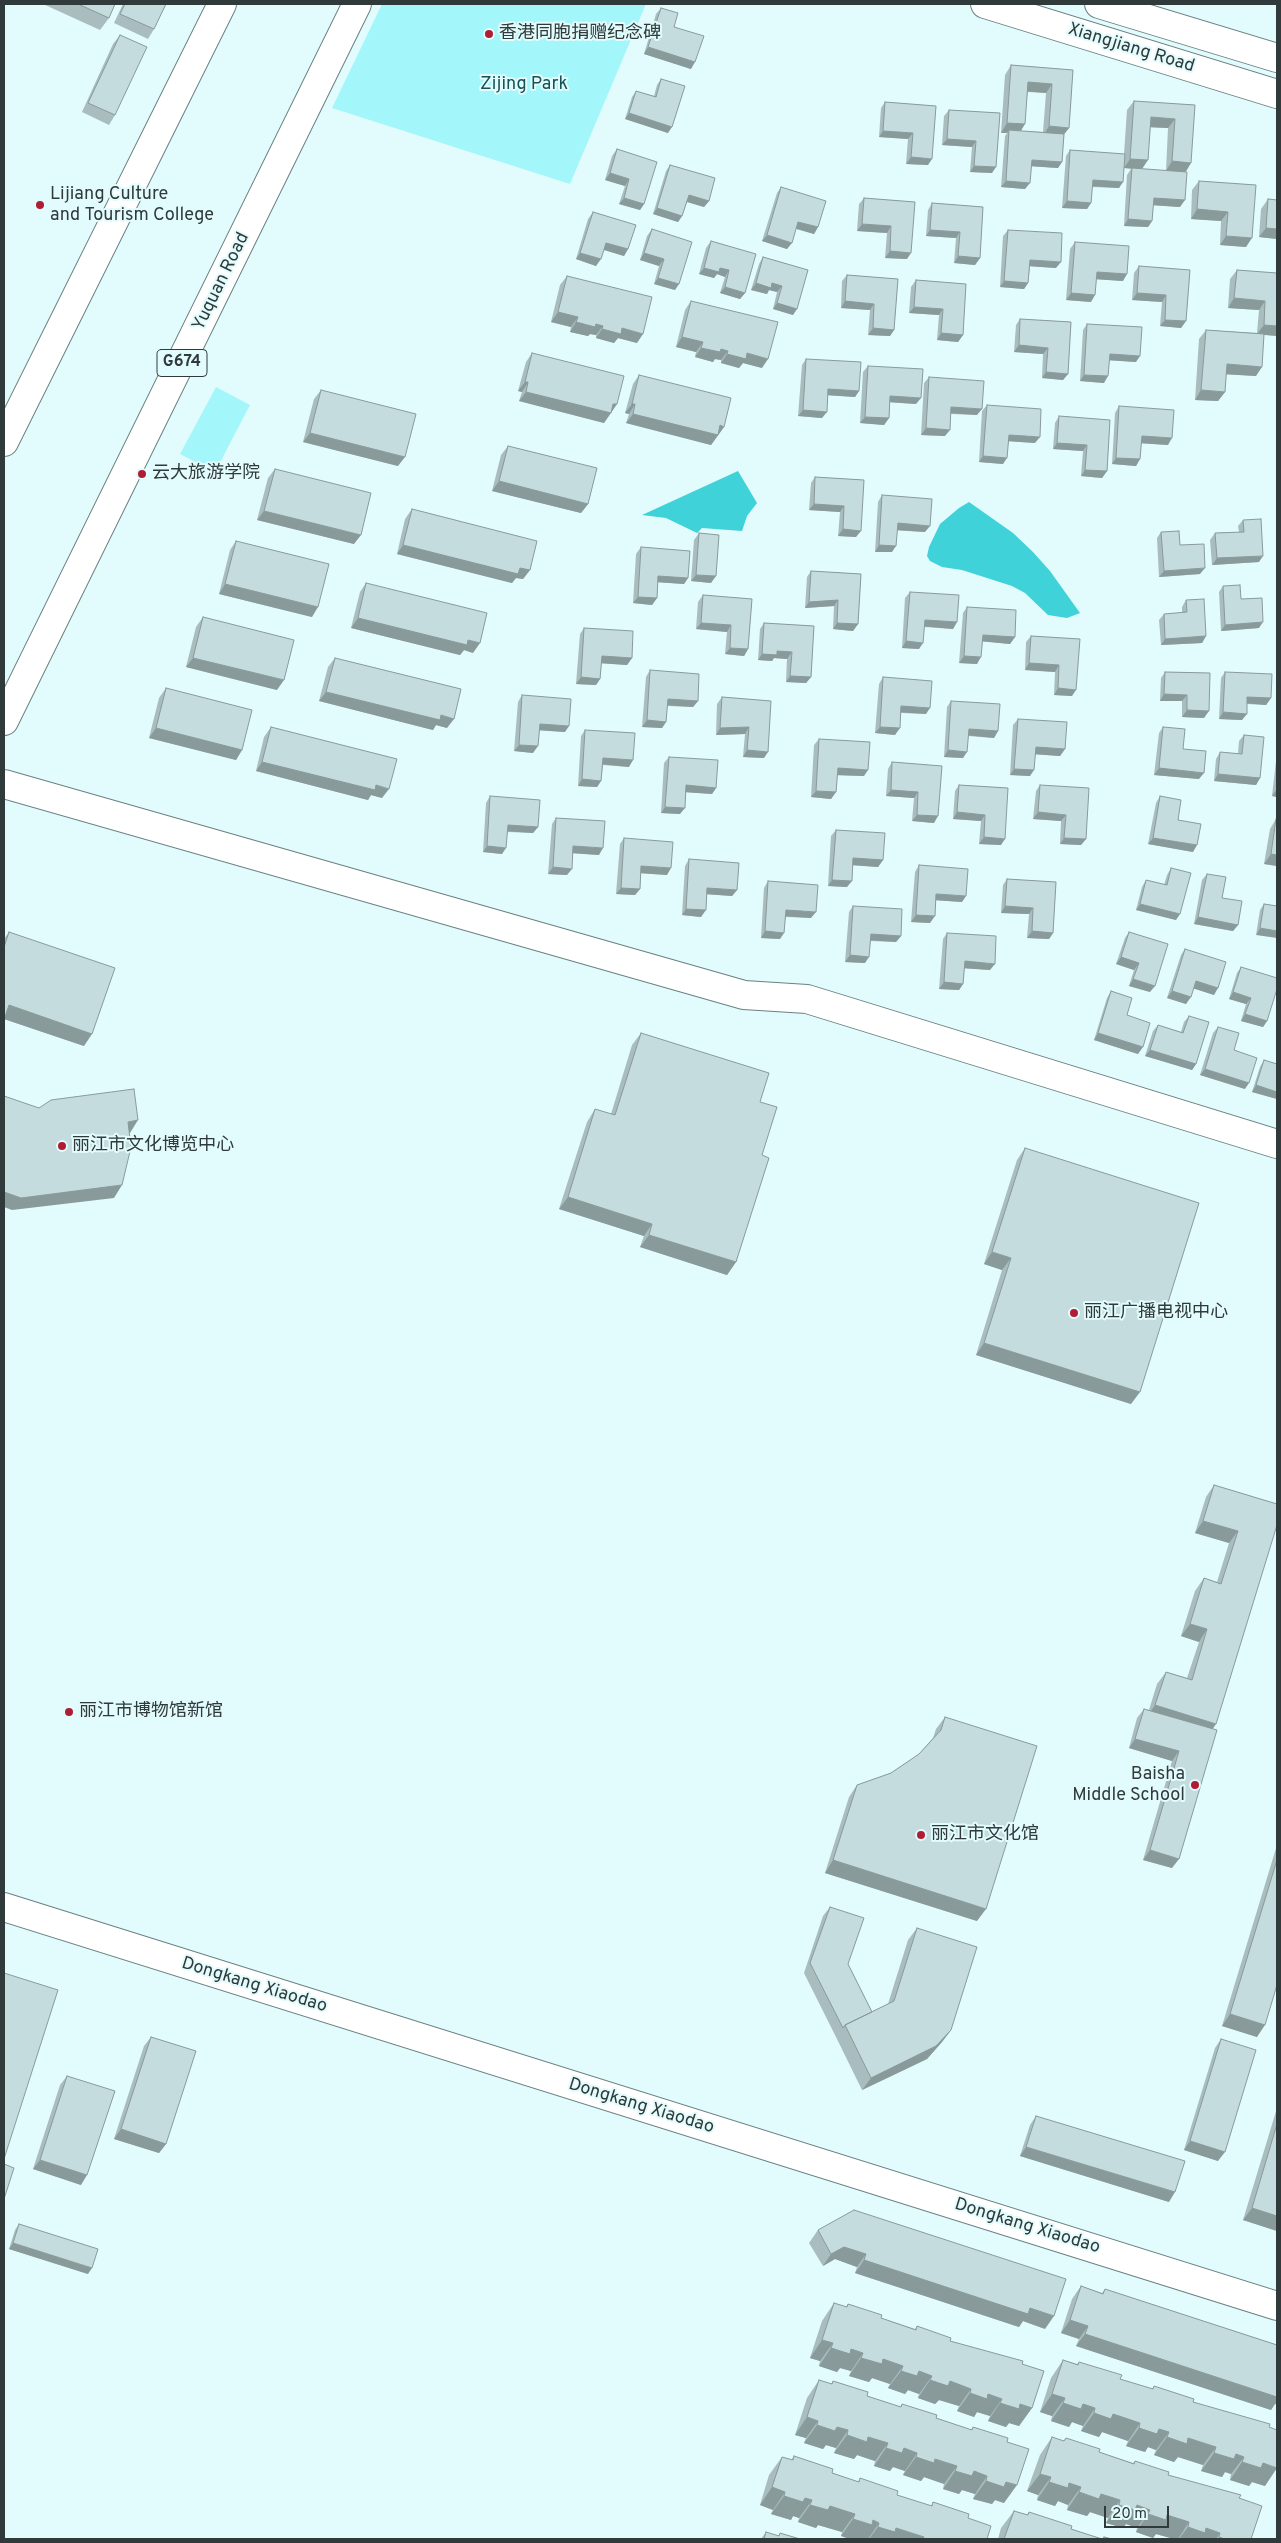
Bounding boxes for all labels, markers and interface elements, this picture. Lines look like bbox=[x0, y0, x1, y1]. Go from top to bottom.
street label: Xiangjiang Road bbox=[1065, 19, 1197, 79]
place label: 香港同胞捐赠纪念碑 bbox=[499, 23, 661, 45]
marker: 香港同胞捐赠纪念碑 bbox=[483, 28, 495, 40]
park label: Zijing Park bbox=[480, 74, 568, 96]
place label: Lijiang Culture and Tourism College bbox=[50, 184, 214, 226]
marker: Lijiang Culture and Tourism College bbox=[34, 199, 46, 211]
street label: Yuquan Road bbox=[189, 229, 255, 335]
road number: G674 bbox=[157, 349, 207, 376]
place label: 云大旅游学院 bbox=[152, 463, 260, 485]
marker: 云大旅游学院 bbox=[136, 468, 148, 480]
place label: 丽江市文化博览中心 bbox=[72, 1135, 234, 1157]
marker: 丽江市文化博览中心 bbox=[56, 1140, 68, 1152]
place label: 丽江广播电视中心 bbox=[1084, 1302, 1228, 1324]
marker: 丽江广播电视中心 bbox=[1068, 1307, 1080, 1319]
place label: 丽江市博物馆新馆 bbox=[79, 1701, 223, 1723]
marker: 丽江市博物馆新馆 bbox=[63, 1706, 75, 1718]
place label: Baisha Middle School bbox=[1072, 1764, 1185, 1806]
marker: Baisha Middle School bbox=[1189, 1779, 1201, 1791]
place label: 丽江市文化馆 bbox=[931, 1824, 1039, 1846]
marker: 丽江市文化馆 bbox=[915, 1829, 927, 1841]
street label: Dongkang Xiaodao bbox=[179, 1954, 329, 2018]
street label: Dongkang Xiaodao bbox=[566, 2075, 716, 2139]
street label: Dongkang Xiaodao bbox=[952, 2195, 1102, 2259]
scale bar bbox=[1106, 2496, 1171, 2528]
text: 20 m bbox=[1112, 2505, 1147, 2524]

